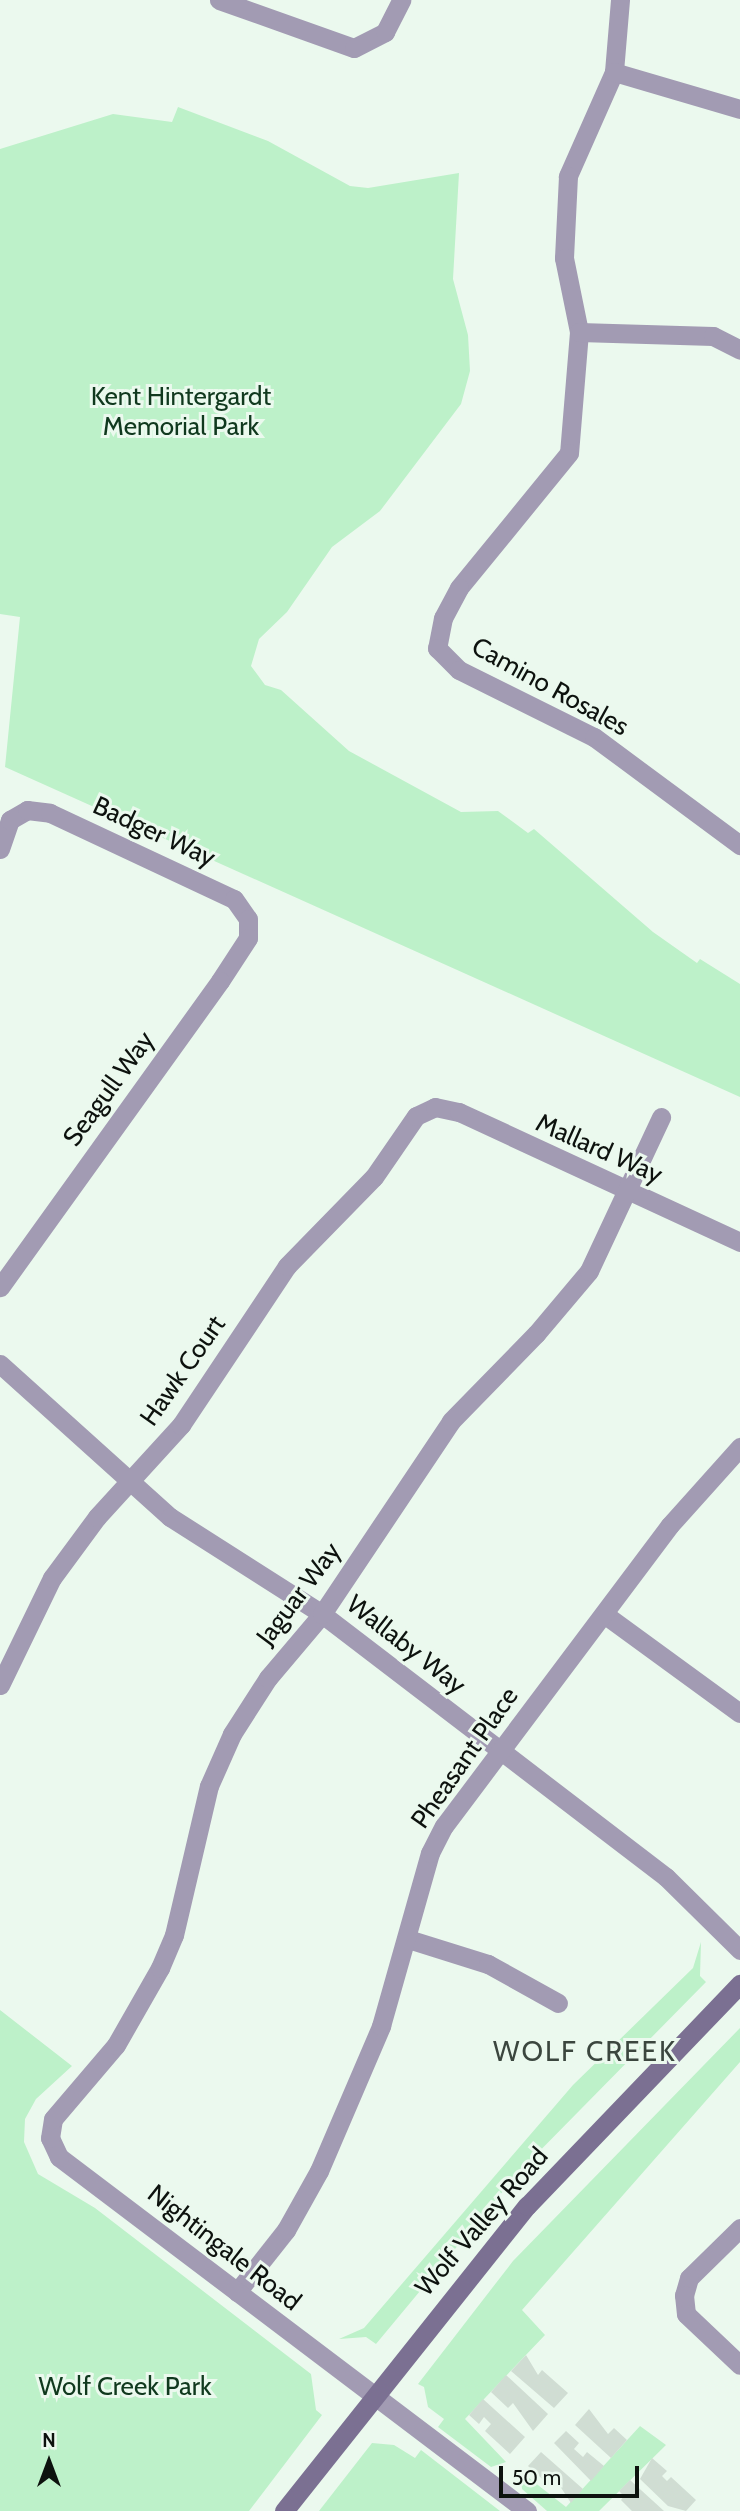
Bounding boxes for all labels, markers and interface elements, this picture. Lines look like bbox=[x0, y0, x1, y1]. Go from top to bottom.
park label: Kent Hintergardt Memorial Park bbox=[91, 381, 271, 442]
street label: Camino Rosales bbox=[466, 631, 634, 743]
street label: Badger Way bbox=[88, 790, 220, 874]
street label: Seagull Way bbox=[57, 1025, 161, 1153]
street label: Mallard Way bbox=[531, 1107, 667, 1191]
street label: Hawk Court bbox=[134, 1310, 232, 1432]
street label: Jaguar Way bbox=[250, 1536, 348, 1652]
street label: Wallaby Way bbox=[340, 1589, 472, 1701]
street label: Pheasant Place bbox=[405, 1681, 525, 1835]
district label: WOLF CREEK bbox=[494, 2034, 676, 2068]
street label: Wolf Valley Road bbox=[409, 2141, 555, 2303]
street label: Nightingale Road bbox=[141, 2178, 307, 2318]
park label: Wolf Creek Park bbox=[38, 2371, 212, 2403]
north arrow bbox=[14, 2427, 84, 2497]
text: N bbox=[42, 2429, 56, 2452]
scale bar bbox=[502, 2452, 642, 2496]
text: 50 m bbox=[512, 2465, 561, 2490]

